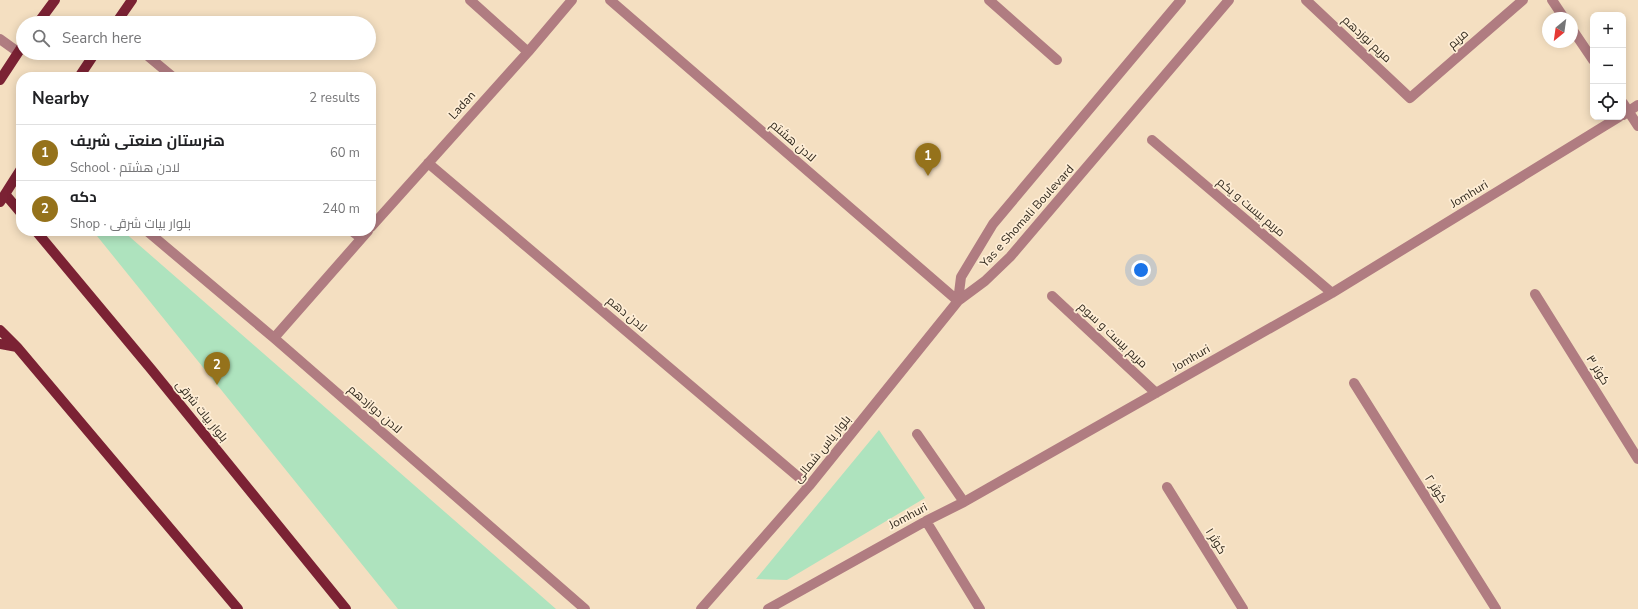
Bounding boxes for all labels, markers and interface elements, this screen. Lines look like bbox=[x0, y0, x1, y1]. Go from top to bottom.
street label: مریم نوزدهم bbox=[1339, 12, 1395, 66]
north arrow bbox=[1542, 12, 1578, 48]
map controls bbox=[1590, 12, 1626, 120]
button: + bbox=[1590, 12, 1626, 48]
search box bbox=[16, 16, 376, 60]
street label: مریم bbox=[1444, 26, 1472, 52]
icon: search bbox=[30, 27, 52, 49]
text: Search here bbox=[62, 28, 142, 48]
button: − bbox=[1590, 48, 1626, 84]
button: locate bbox=[1590, 84, 1626, 120]
text: Nearby bbox=[32, 87, 89, 110]
street label: Ladan bbox=[445, 87, 479, 123]
text: 2 results bbox=[309, 89, 360, 107]
street label: لادن هشتم bbox=[767, 117, 819, 165]
text: هنرستان صنعتی شریف bbox=[70, 131, 225, 151]
pin: 1 bbox=[915, 143, 941, 176]
text: 1 bbox=[41, 144, 49, 162]
text: 60 m bbox=[330, 144, 360, 162]
text: School · لادن هشتم bbox=[70, 159, 180, 177]
street label: Yas e Shomali Boulevard bbox=[976, 161, 1077, 271]
street label: مریم بیست و یکم bbox=[1214, 174, 1288, 240]
street label: Jomhuri bbox=[1446, 176, 1491, 212]
text: دکه bbox=[70, 187, 97, 207]
text: 2 bbox=[41, 200, 49, 218]
text: 240 m bbox=[322, 200, 360, 218]
text: Shop · بلوار بیات شرقی bbox=[70, 215, 191, 233]
your location bbox=[1131, 260, 1151, 280]
street label: لادن دهم bbox=[604, 292, 650, 336]
street label: مریم بیست و سوم bbox=[1075, 299, 1151, 371]
street label: Jomhuri bbox=[1168, 341, 1213, 376]
pin: 2 bbox=[204, 352, 230, 385]
street label: کوثر ۳ bbox=[1583, 352, 1613, 388]
street label: بلوار بیات شرقی bbox=[172, 377, 232, 445]
street label: لادن دوازدهم bbox=[345, 381, 405, 437]
street label: بلوار یاس شمالی bbox=[790, 412, 854, 486]
street label: کوثر ۲ bbox=[1421, 472, 1451, 506]
street label: Jomhuri bbox=[885, 499, 930, 533]
street label: کوثر ۱ bbox=[1202, 525, 1230, 557]

